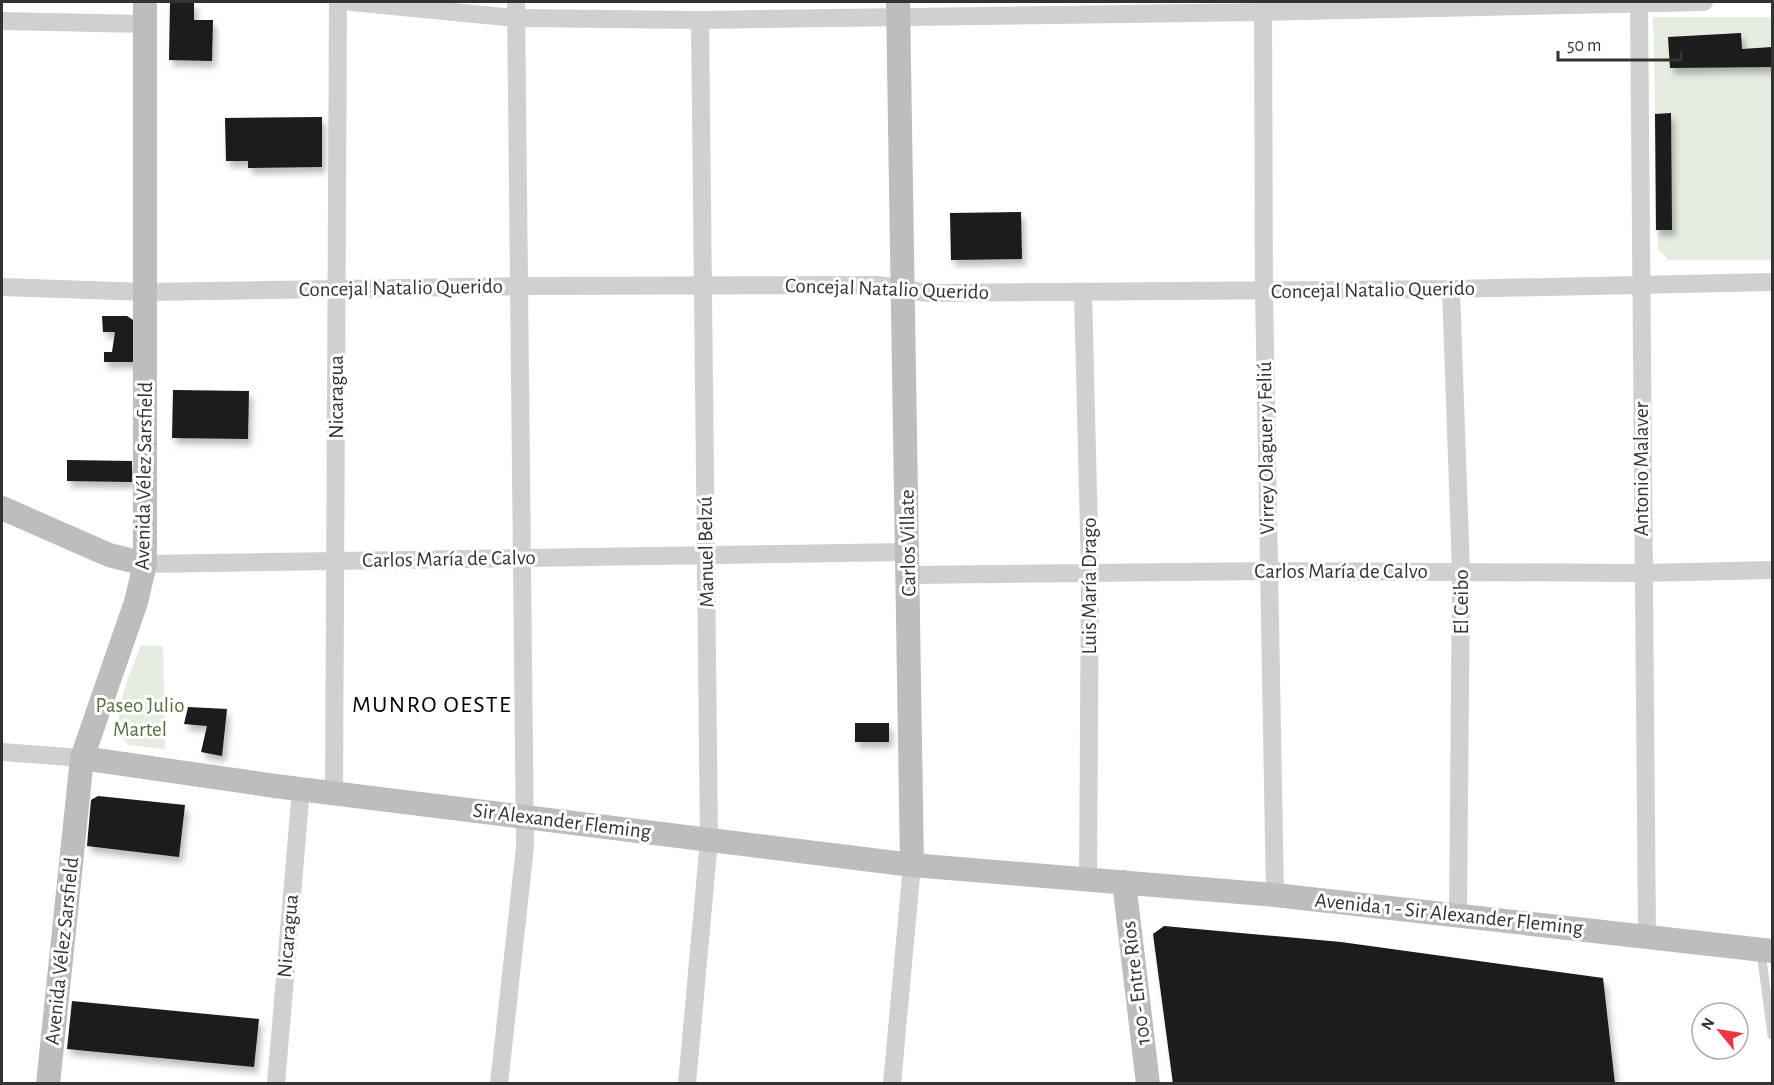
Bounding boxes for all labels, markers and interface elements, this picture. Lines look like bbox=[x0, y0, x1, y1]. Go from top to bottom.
scale bar bbox=[1558, 24, 1681, 62]
text: 50 m bbox=[1567, 37, 1601, 55]
street label: Concejal Natalio Querido bbox=[785, 275, 989, 303]
street label: Concejal Natalio Querido bbox=[299, 276, 503, 300]
street label: Concejal Natalio Querido bbox=[1271, 278, 1475, 302]
street label: Nicaragua bbox=[326, 355, 347, 439]
street label: Virrey Olaguer y Feliú bbox=[1254, 361, 1278, 535]
street label: Avenida Vélez Sarsfield bbox=[132, 381, 156, 570]
street label: Antonio Malaver bbox=[1631, 401, 1652, 536]
street label: Carlos Villate bbox=[897, 489, 919, 597]
street label: Manuel Belzú bbox=[695, 496, 717, 608]
street label: Luis María Drago bbox=[1079, 517, 1100, 655]
street label: Carlos María de Calvo bbox=[362, 547, 536, 571]
street label: Carlos María de Calvo bbox=[1254, 561, 1428, 582]
street label: El Ceibo bbox=[1451, 569, 1472, 635]
district label: MUNRO OESTE bbox=[352, 693, 512, 717]
park label: Paseo Julio Martel bbox=[96, 695, 184, 740]
street label: Sir Alexander Fleming bbox=[472, 800, 653, 842]
street label: Avenida Vélez Sarsfield bbox=[42, 856, 82, 1046]
street label: Avenida 1 - Sir Alexander Fleming bbox=[1314, 889, 1585, 939]
street label: Nicaragua bbox=[274, 893, 302, 979]
street label: 100 - Entre Ríos bbox=[1118, 920, 1154, 1046]
north arrow bbox=[1690, 1001, 1750, 1061]
text: N bbox=[1698, 1015, 1718, 1033]

